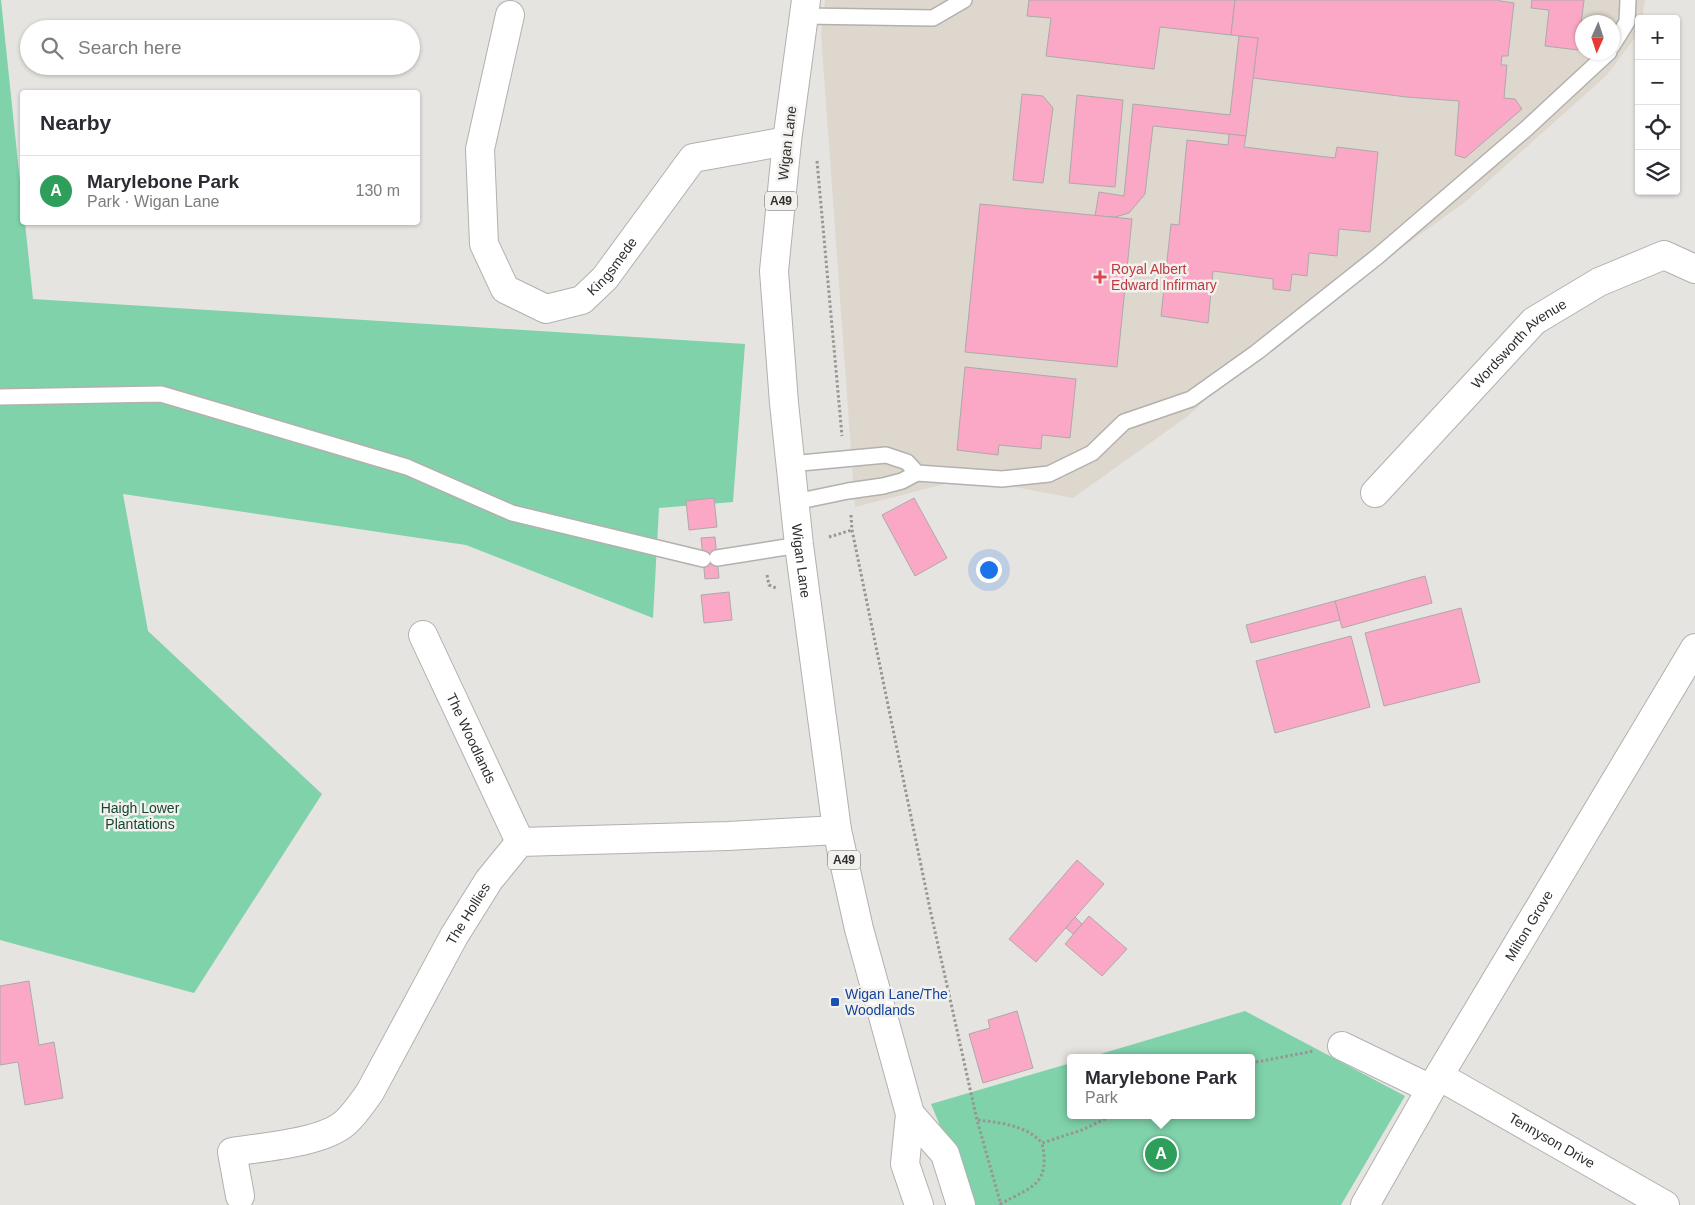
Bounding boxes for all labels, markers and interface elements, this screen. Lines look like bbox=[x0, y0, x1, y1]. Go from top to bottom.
north arrow bbox=[1575, 15, 1620, 60]
map controls bbox=[1635, 15, 1680, 195]
button: + bbox=[1635, 15, 1680, 60]
search box bbox=[20, 20, 420, 75]
icon: search bbox=[38, 34, 66, 62]
text: Search here bbox=[78, 37, 182, 58]
button: − bbox=[1635, 60, 1680, 105]
street label: Wigan Lane bbox=[775, 105, 800, 181]
button: locate bbox=[1635, 105, 1680, 150]
text: Nearby bbox=[40, 111, 111, 134]
button: layers bbox=[1635, 150, 1680, 195]
text: Marylebone Park bbox=[87, 171, 239, 192]
text: A bbox=[50, 182, 62, 199]
text: 130 m bbox=[356, 182, 400, 199]
road number: A49 bbox=[765, 192, 797, 210]
text: Park · Wigan Lane bbox=[87, 193, 220, 210]
street label: Kingsmede bbox=[584, 234, 640, 299]
place label: Royal Albert Edward Infirmary bbox=[1111, 261, 1217, 293]
marker: Royal Albert Edward Infirmary bbox=[1093, 270, 1107, 284]
street label: Wordsworth Avenue bbox=[1468, 295, 1569, 392]
street label: Wigan Lane bbox=[789, 523, 814, 599]
your location bbox=[976, 557, 1002, 583]
street label: The Woodlands bbox=[443, 690, 499, 786]
park label: Haigh Lower Plantations bbox=[101, 800, 180, 832]
road number: A49 bbox=[828, 850, 860, 870]
street label: The Hollies bbox=[443, 880, 493, 947]
street label: Milton Grove bbox=[1502, 887, 1556, 964]
place label: Wigan Lane/The Woodlands bbox=[845, 986, 948, 1018]
marker: Wigan Lane/The Woodlands bbox=[829, 996, 841, 1008]
popup bbox=[1067, 1054, 1255, 1119]
text: Marylebone Park bbox=[1085, 1067, 1237, 1088]
text: Park bbox=[1085, 1089, 1118, 1106]
street label: Tennyson Drive bbox=[1506, 1110, 1598, 1171]
pin: A bbox=[1145, 1135, 1177, 1173]

